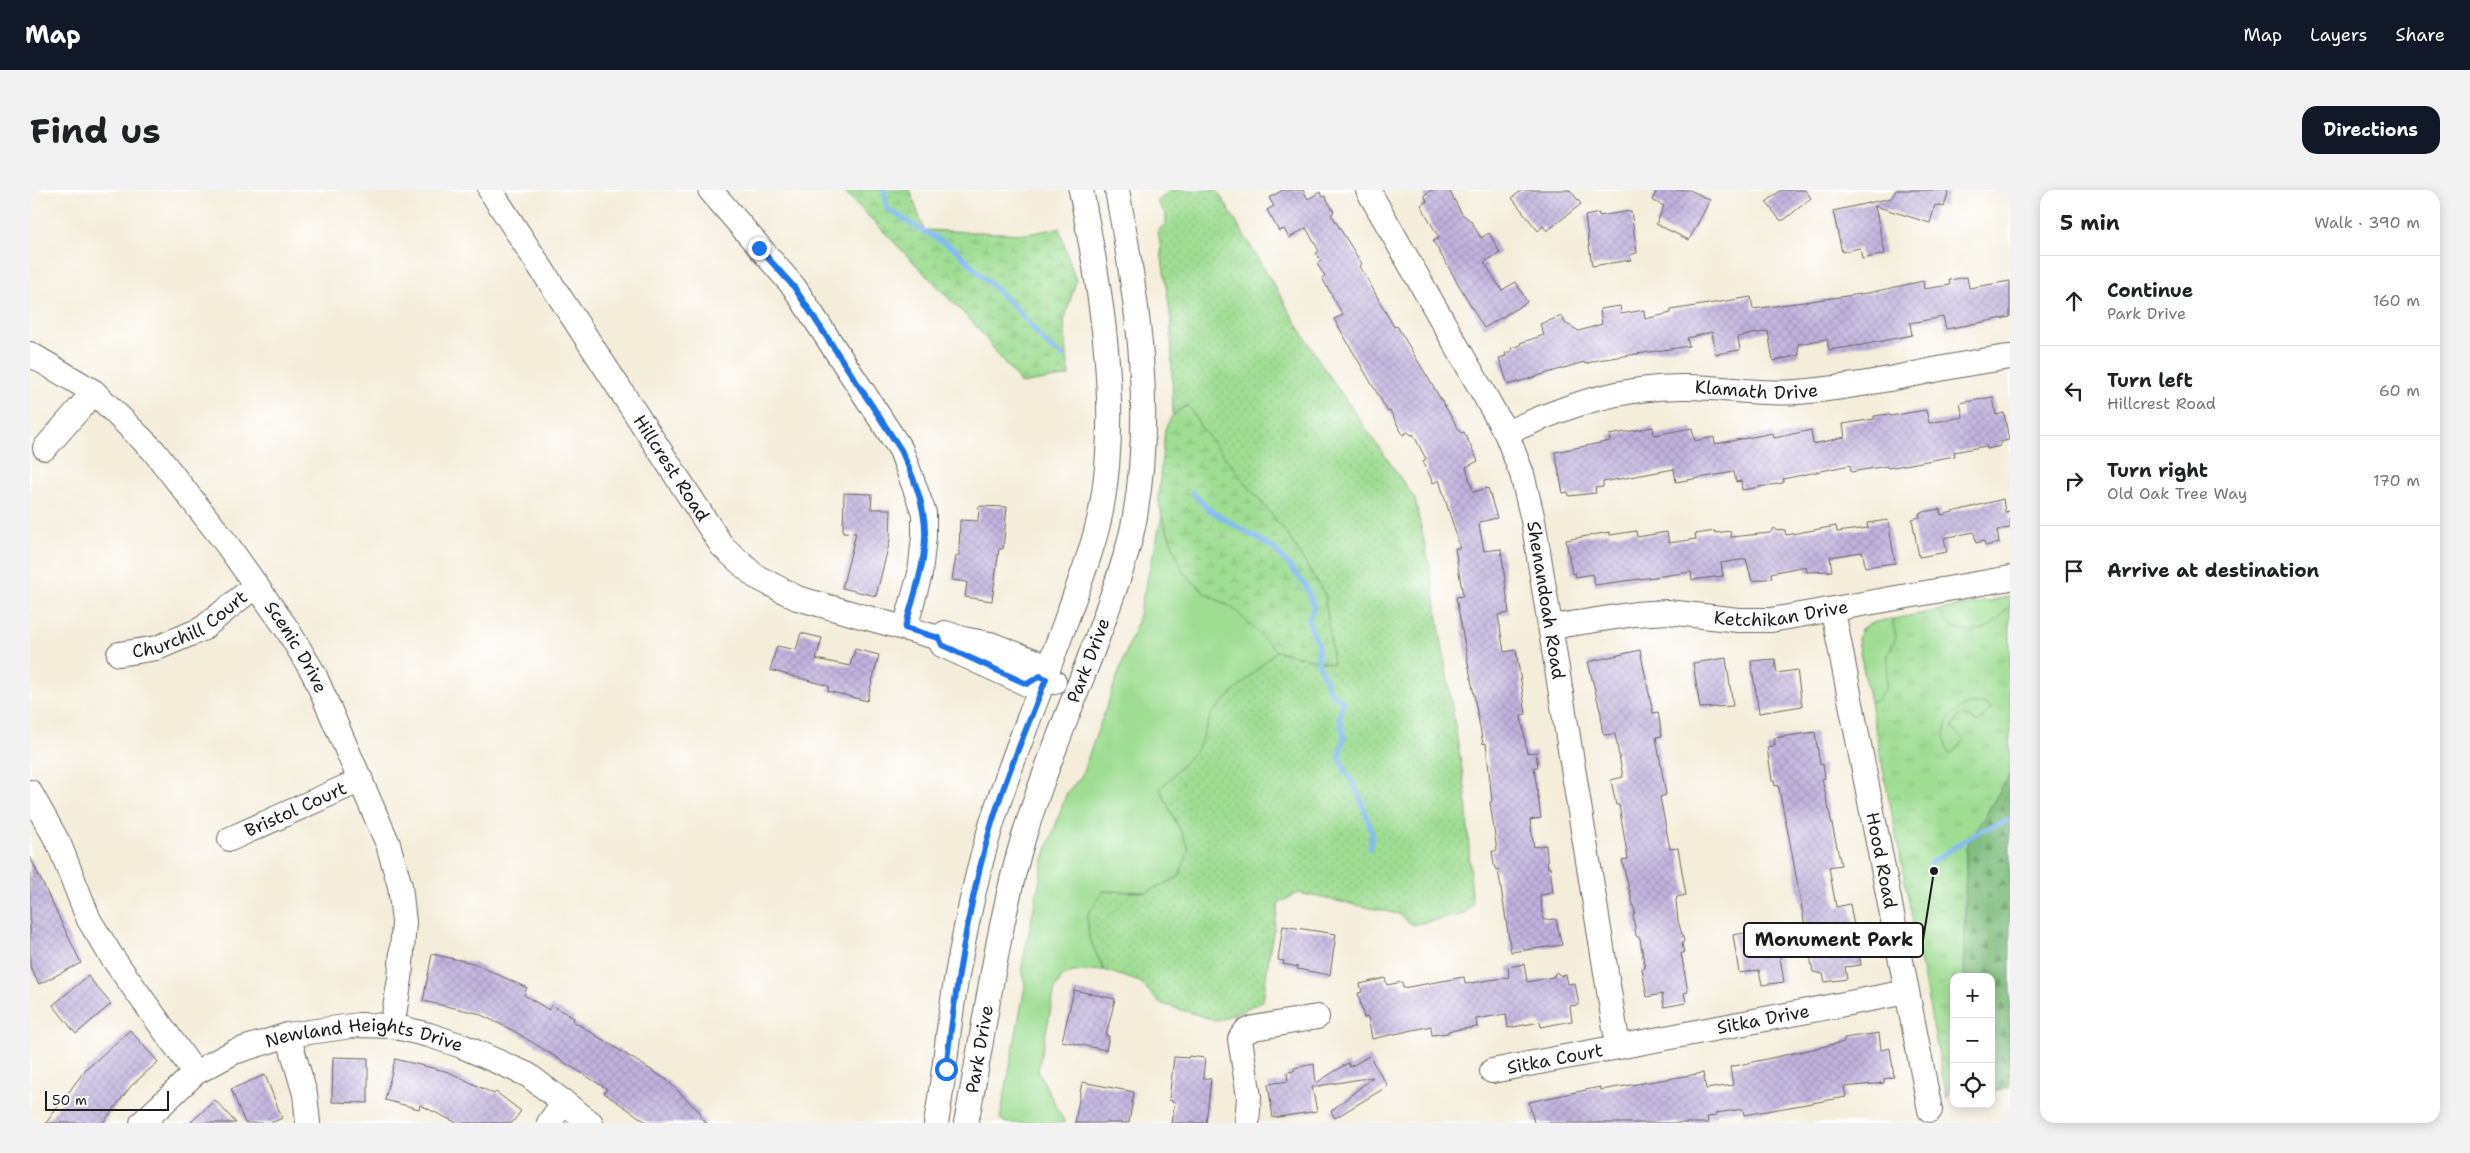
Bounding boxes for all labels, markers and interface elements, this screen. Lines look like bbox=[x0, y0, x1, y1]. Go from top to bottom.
text: Map bbox=[25, 19, 81, 51]
text: Map bbox=[2244, 23, 2282, 47]
text: Layers bbox=[2310, 23, 2367, 47]
text: Share bbox=[2395, 23, 2445, 47]
button: Directions bbox=[2302, 106, 2440, 154]
text: Find us bbox=[30, 107, 161, 154]
text: 5 min bbox=[2060, 209, 2120, 237]
text: Walk · 390 m bbox=[2314, 212, 2420, 233]
route end bbox=[748, 237, 771, 260]
text: Continue bbox=[2107, 278, 2193, 303]
icon: ahead bbox=[2060, 287, 2088, 315]
text: 160 m bbox=[2373, 290, 2420, 311]
text: Park Drive bbox=[2107, 303, 2186, 324]
text: Turn left bbox=[2107, 368, 2193, 393]
street label: Klamath Drive bbox=[1694, 375, 1819, 405]
icon: left bbox=[2060, 377, 2088, 405]
text: 60 m bbox=[2379, 380, 2420, 401]
text: Hillcrest Road bbox=[2107, 393, 2216, 414]
street label: Hillcrest Road bbox=[628, 410, 715, 526]
text: Turn right bbox=[2107, 458, 2208, 483]
icon: right bbox=[2060, 467, 2088, 495]
text: 170 m bbox=[2373, 470, 2420, 491]
text: Old Oak Tree Way bbox=[2107, 483, 2247, 504]
street label: Shenandoah Road bbox=[1521, 519, 1571, 681]
icon: arrive bbox=[2060, 557, 2088, 585]
text: Arrive at destination bbox=[2107, 558, 2319, 583]
street label: Churchill Court bbox=[131, 585, 252, 664]
street label: Ketchikan Drive bbox=[1713, 595, 1850, 633]
street label: Scenic Drive bbox=[259, 596, 333, 697]
street label: Park Drive bbox=[1061, 615, 1115, 706]
street label: Bristol Court bbox=[241, 776, 350, 843]
street label: Hood Road bbox=[1860, 810, 1903, 911]
callout: Monument Park bbox=[1744, 923, 1923, 957]
text: Monument Park bbox=[1755, 927, 1913, 952]
map controls bbox=[1950, 973, 1995, 1108]
button: + bbox=[1950, 973, 1995, 1018]
street label: Sitka Drive bbox=[1715, 999, 1811, 1040]
street label: Park Drive bbox=[960, 1003, 999, 1095]
street label: Newland Heights Drive bbox=[262, 1013, 466, 1057]
button: − bbox=[1950, 1018, 1995, 1063]
street label: Sitka Court bbox=[1505, 1038, 1605, 1080]
route start bbox=[935, 1058, 958, 1081]
button: locate bbox=[1950, 1063, 1995, 1108]
scale bar bbox=[45, 1088, 169, 1111]
text: 50 m bbox=[52, 1091, 87, 1109]

